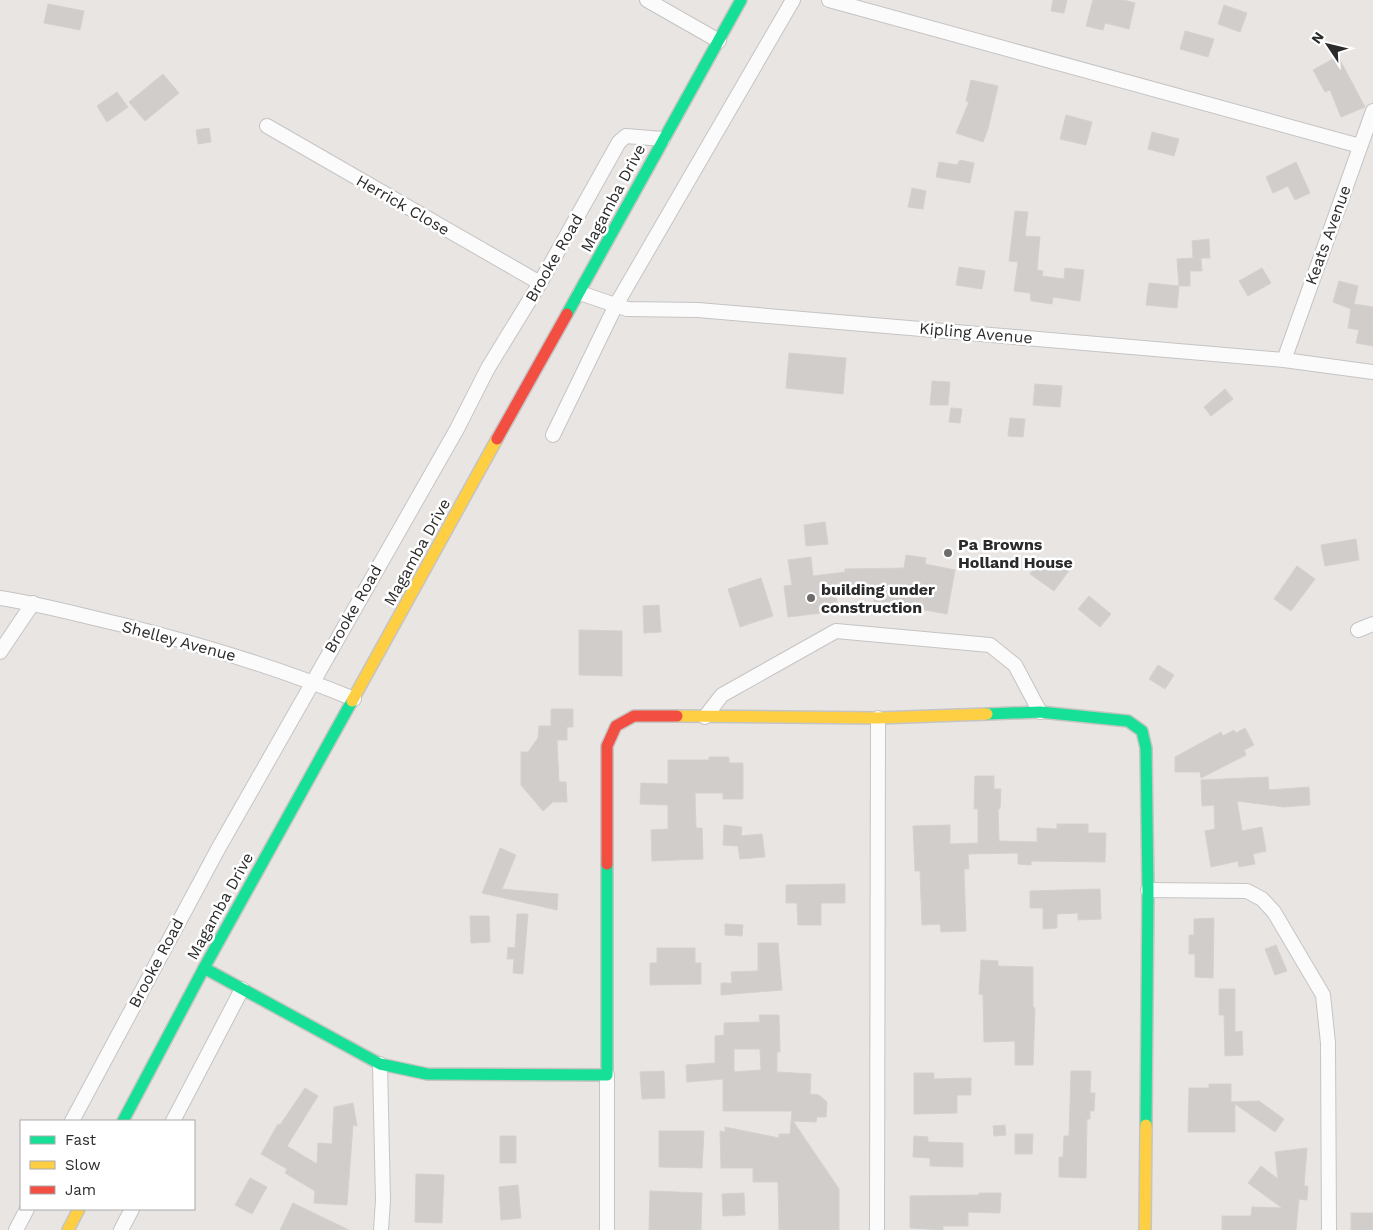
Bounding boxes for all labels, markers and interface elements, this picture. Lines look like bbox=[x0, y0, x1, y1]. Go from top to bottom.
north arrow bbox=[1303, 20, 1353, 70]
text: N bbox=[1308, 29, 1327, 46]
street label: Magamba Drive bbox=[577, 141, 649, 255]
street label: Herrick Close bbox=[353, 171, 453, 239]
street label: Keats Avenue bbox=[1301, 183, 1355, 287]
street label: Brooke Road bbox=[521, 211, 587, 305]
street label: Kipling Avenue bbox=[919, 319, 1033, 347]
street label: Magamba Drive bbox=[380, 495, 454, 609]
place label: Pa Browns Holland House bbox=[958, 535, 1073, 572]
marker: Pa Browns Holland House bbox=[942, 547, 954, 559]
street label: Brooke Road bbox=[320, 562, 386, 656]
place label: building under construction bbox=[821, 580, 935, 617]
marker: building under construction bbox=[805, 592, 817, 604]
street label: Shelley Avenue bbox=[120, 617, 238, 665]
street label: Magamba Drive bbox=[183, 849, 257, 963]
street label: Brooke Road bbox=[125, 915, 187, 1011]
legend bbox=[20, 1120, 195, 1210]
text: Fast bbox=[65, 1131, 97, 1149]
text: Slow bbox=[65, 1156, 101, 1174]
text: Jam bbox=[65, 1181, 96, 1199]

